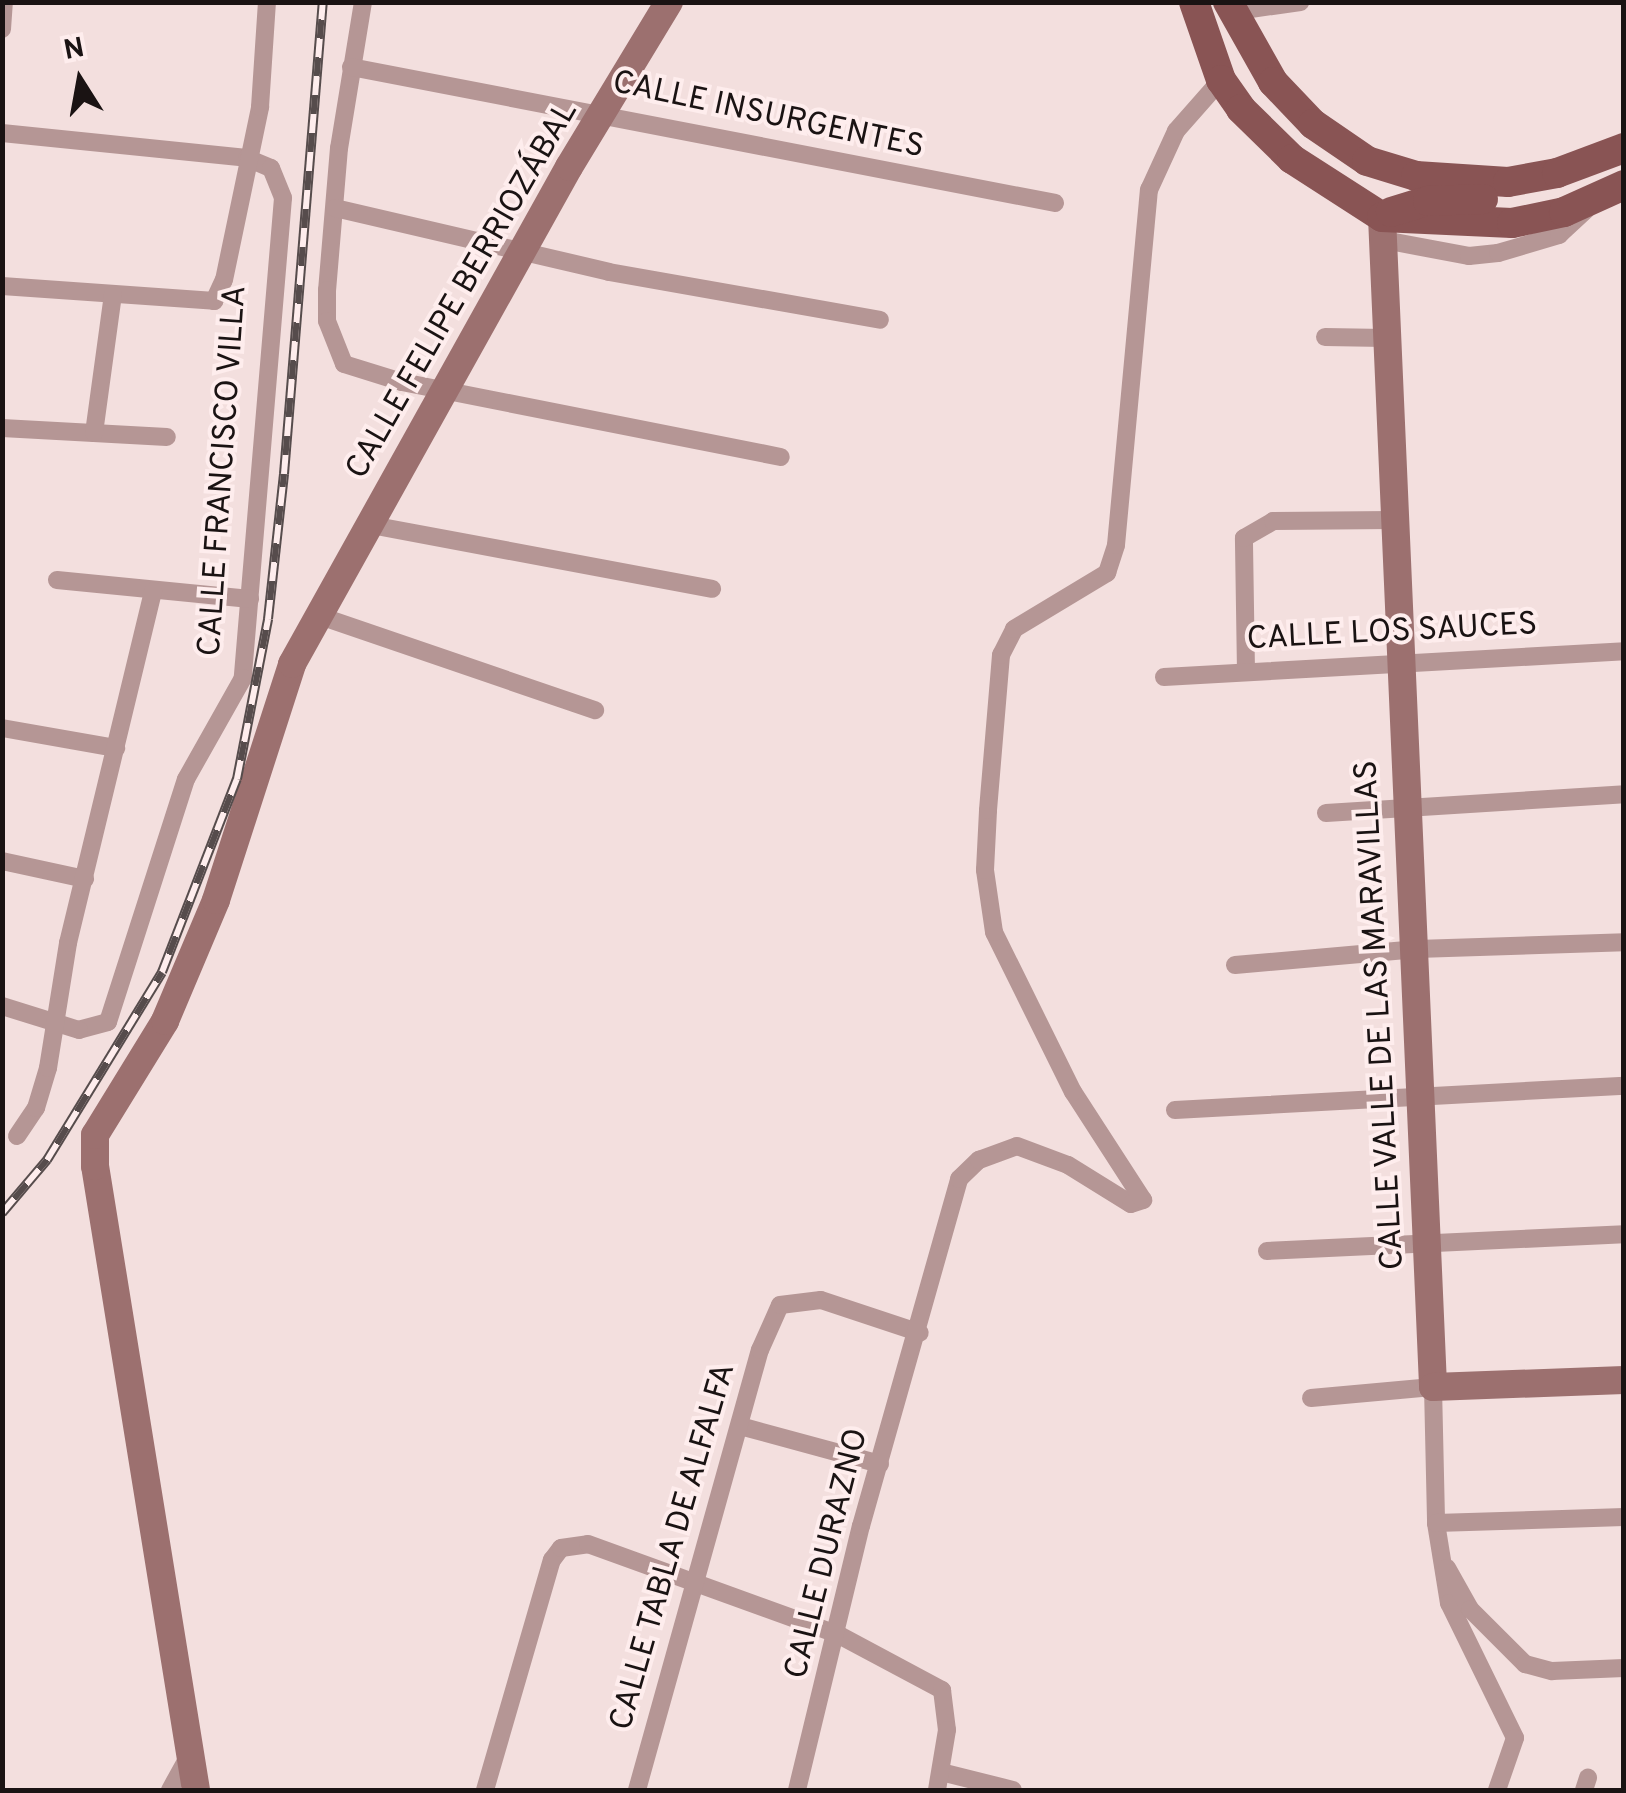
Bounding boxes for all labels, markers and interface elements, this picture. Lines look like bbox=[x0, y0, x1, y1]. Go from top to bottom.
north arrow bbox=[30, 30, 130, 130]
text: N bbox=[61, 31, 88, 70]
street label: CALLE INSURGENTES bbox=[609, 64, 927, 168]
street label: CALLE FELIPE BERRIOZÁBAL bbox=[339, 96, 587, 486]
street label: CALLE FRANCISCO VILLA bbox=[192, 283, 256, 659]
street label: CALLE LOS SAUCES bbox=[1246, 606, 1538, 660]
street label: CALLE VALLE DE LAS MARAVILLAS bbox=[1348, 759, 1414, 1271]
street label: CALLE TABLA DE ALFALFA bbox=[603, 1357, 745, 1737]
street label: CALLE DURAZNO bbox=[778, 1425, 878, 1683]

